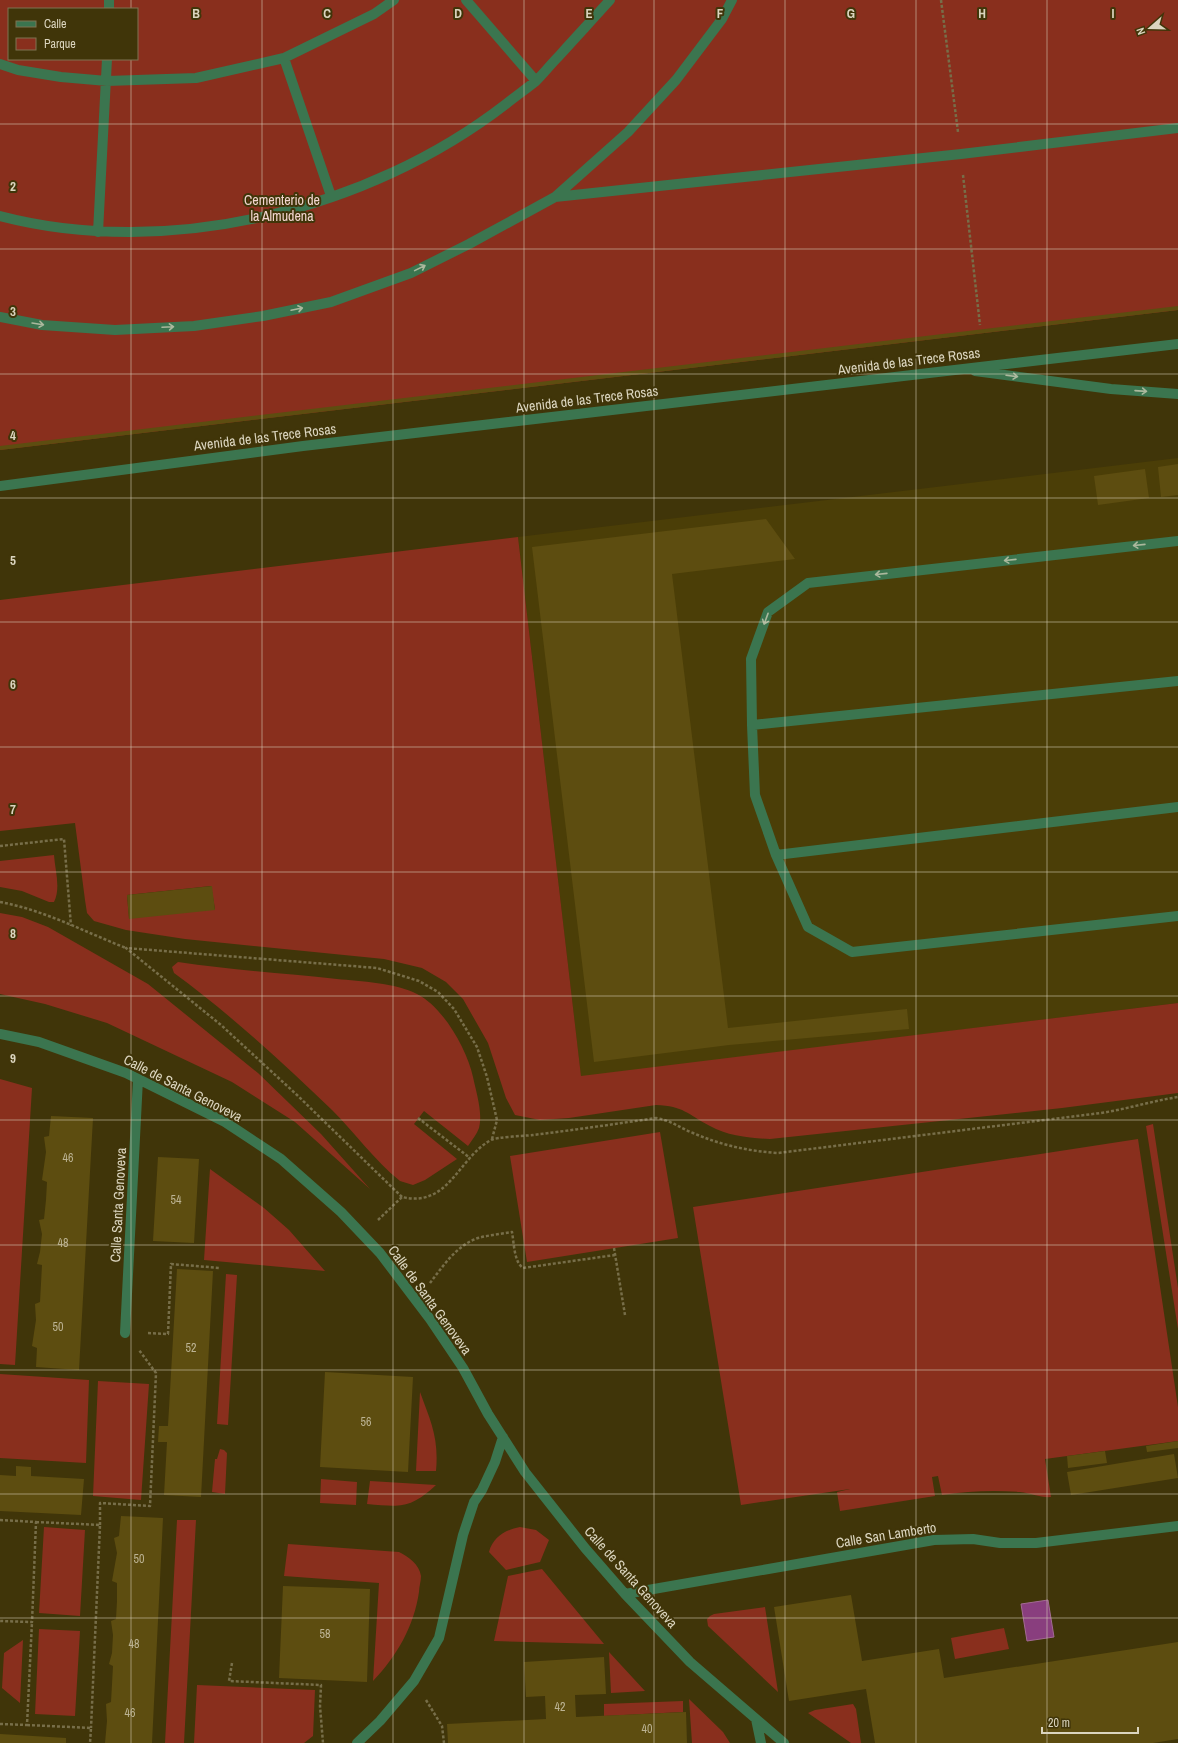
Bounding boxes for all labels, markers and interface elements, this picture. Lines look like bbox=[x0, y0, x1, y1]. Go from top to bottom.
text: B bbox=[192, 5, 200, 22]
text: C bbox=[323, 5, 331, 22]
text: D bbox=[454, 5, 462, 22]
text: E bbox=[585, 5, 593, 22]
text: F bbox=[717, 5, 724, 22]
text: G bbox=[847, 5, 855, 22]
text: H bbox=[978, 5, 986, 22]
text: I bbox=[1112, 5, 1115, 22]
legend bbox=[8, 8, 138, 60]
north arrow bbox=[1130, 8, 1170, 48]
text: Calle bbox=[44, 16, 66, 32]
text: N bbox=[1133, 26, 1148, 37]
text: Parque bbox=[44, 36, 76, 52]
text: 2 bbox=[10, 178, 16, 195]
park label: Cementerio de la Almudena bbox=[244, 191, 320, 225]
one-way arrow bbox=[413, 264, 425, 271]
text: 3 bbox=[10, 303, 16, 320]
one-way arrow bbox=[290, 305, 303, 313]
one-way arrow bbox=[31, 320, 44, 328]
one-way arrow bbox=[161, 323, 174, 331]
street label: Avenida de las Trece Rosas bbox=[836, 343, 982, 379]
one-way arrow bbox=[1005, 372, 1018, 380]
street label: Avenida de las Trece Rosas bbox=[514, 381, 660, 417]
one-way arrow bbox=[1134, 388, 1147, 395]
street label: Avenida de las Trece Rosas bbox=[192, 419, 338, 455]
text: 4 bbox=[10, 427, 16, 444]
one-way arrow bbox=[1133, 541, 1146, 549]
text: 5 bbox=[10, 552, 16, 569]
one-way arrow bbox=[1004, 556, 1017, 564]
one-way arrow bbox=[875, 571, 888, 578]
one-way arrow bbox=[761, 612, 769, 624]
text: 6 bbox=[10, 676, 16, 693]
text: 7 bbox=[10, 801, 16, 818]
text: 8 bbox=[10, 925, 16, 942]
text: 9 bbox=[10, 1050, 16, 1067]
street label: Calle de Santa Genoveva bbox=[121, 1050, 246, 1126]
street label: Calle Santa Genoveva bbox=[106, 1147, 130, 1263]
house number: 46 bbox=[63, 1150, 73, 1166]
house number: 54 bbox=[171, 1192, 182, 1208]
house number: 48 bbox=[58, 1235, 68, 1251]
street label: Calle de Santa Genoveva bbox=[384, 1242, 476, 1359]
house number: 50 bbox=[53, 1319, 63, 1335]
house number: 52 bbox=[186, 1340, 196, 1356]
house number: 56 bbox=[361, 1414, 371, 1430]
street label: Calle San Lamberto bbox=[834, 1518, 938, 1552]
street label: Calle de Santa Genoveva bbox=[581, 1522, 682, 1632]
house number: 50 bbox=[134, 1551, 144, 1567]
house number: 58 bbox=[320, 1626, 330, 1642]
house number: 48 bbox=[129, 1636, 139, 1652]
house number: 42 bbox=[555, 1699, 565, 1715]
house number: 46 bbox=[125, 1705, 135, 1721]
scale bar bbox=[1042, 1709, 1138, 1735]
text: 20 m bbox=[1048, 1715, 1070, 1731]
house number: 40 bbox=[642, 1721, 652, 1737]

